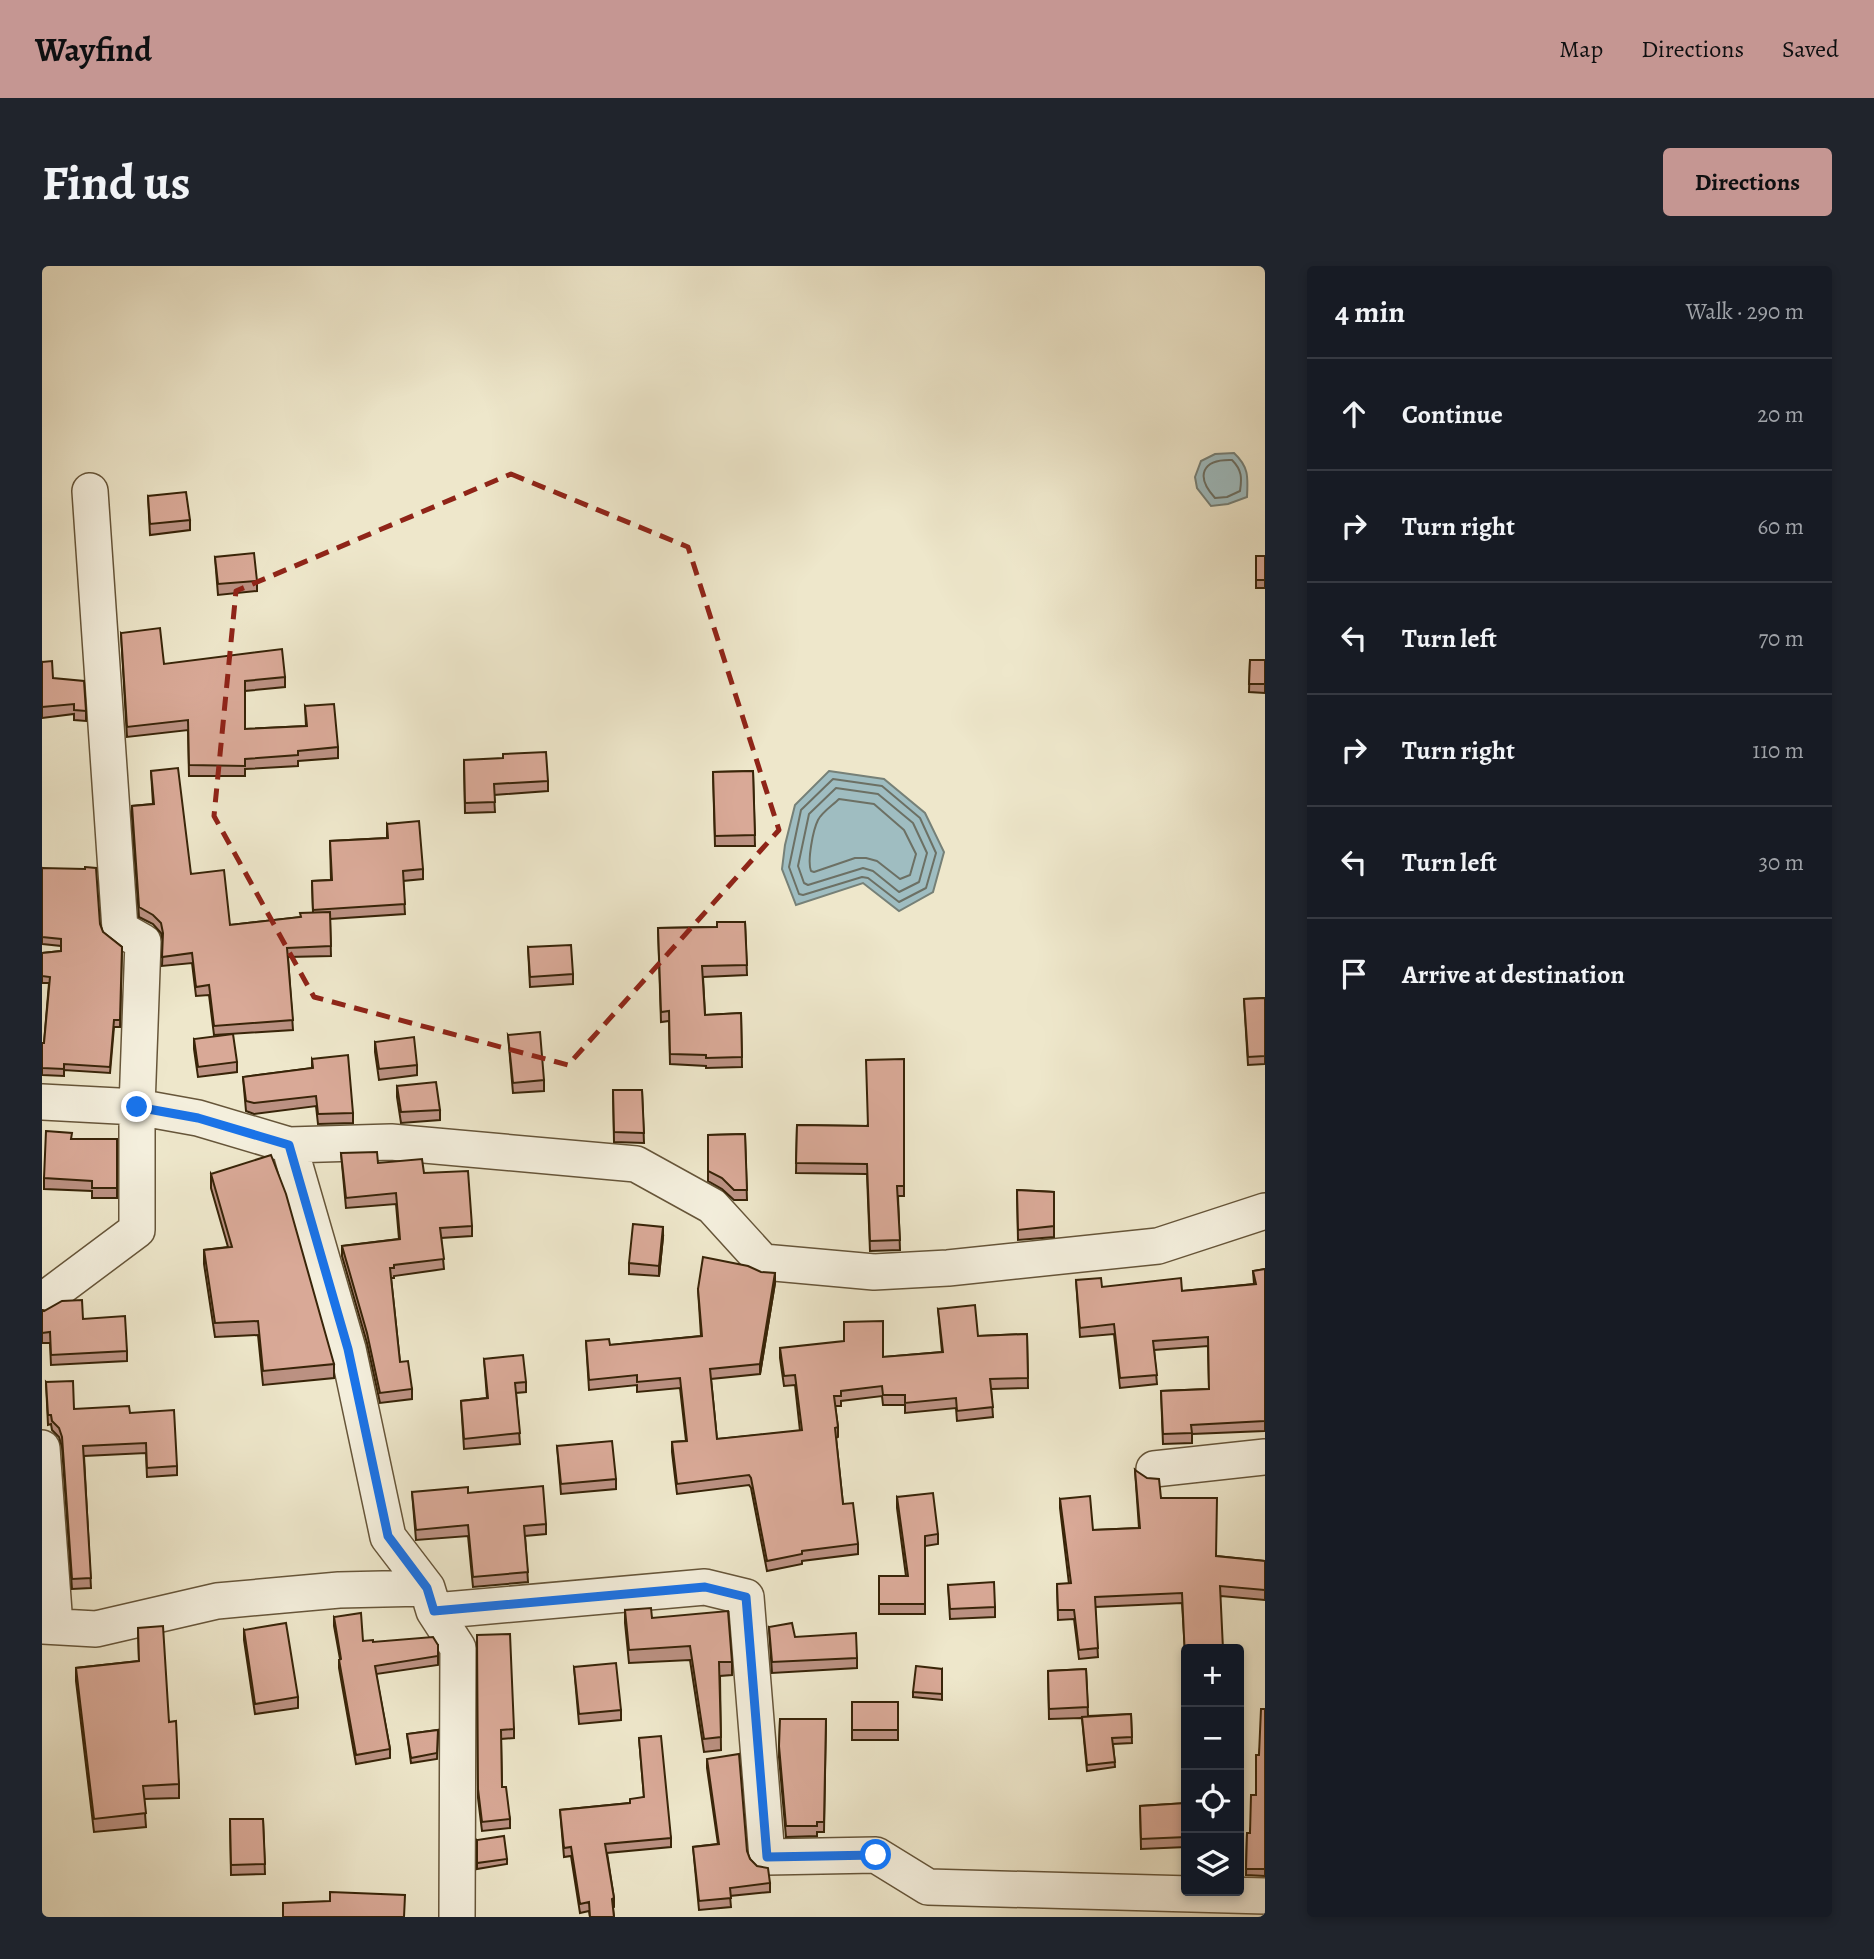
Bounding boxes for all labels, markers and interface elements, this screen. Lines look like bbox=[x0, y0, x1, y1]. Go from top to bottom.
text: Wayfind bbox=[35, 27, 152, 72]
text: Map bbox=[1559, 33, 1603, 65]
text: Directions bbox=[1641, 33, 1744, 65]
text: Saved bbox=[1782, 33, 1839, 65]
button: Directions bbox=[1663, 148, 1832, 216]
text: Find us bbox=[42, 149, 190, 216]
text: 4 min bbox=[1335, 292, 1405, 332]
text: Walk · 290 m bbox=[1686, 296, 1804, 327]
icon: ahead bbox=[1335, 395, 1373, 433]
text: Continue bbox=[1402, 397, 1503, 432]
text: 20 m bbox=[1757, 399, 1804, 430]
icon: right bbox=[1335, 507, 1373, 545]
text: Turn right bbox=[1402, 509, 1515, 544]
text: 60 m bbox=[1757, 511, 1804, 542]
icon: left bbox=[1335, 619, 1373, 657]
text: Turn left bbox=[1402, 621, 1497, 656]
text: 70 m bbox=[1758, 623, 1804, 654]
icon: right bbox=[1335, 731, 1373, 769]
text: Turn right bbox=[1402, 733, 1515, 768]
text: 110 m bbox=[1752, 735, 1804, 766]
icon: left bbox=[1335, 843, 1373, 881]
text: Turn left bbox=[1402, 845, 1497, 880]
text: 30 m bbox=[1758, 847, 1804, 878]
icon: arrive bbox=[1335, 955, 1373, 993]
text: Arrive at destination bbox=[1402, 957, 1625, 992]
route end bbox=[121, 1091, 152, 1122]
map controls bbox=[1181, 1644, 1244, 1896]
button: + bbox=[1181, 1644, 1244, 1707]
button: − bbox=[1181, 1707, 1244, 1770]
button: locate bbox=[1181, 1770, 1244, 1833]
button: layers bbox=[1181, 1833, 1244, 1896]
route start bbox=[860, 1839, 891, 1870]

